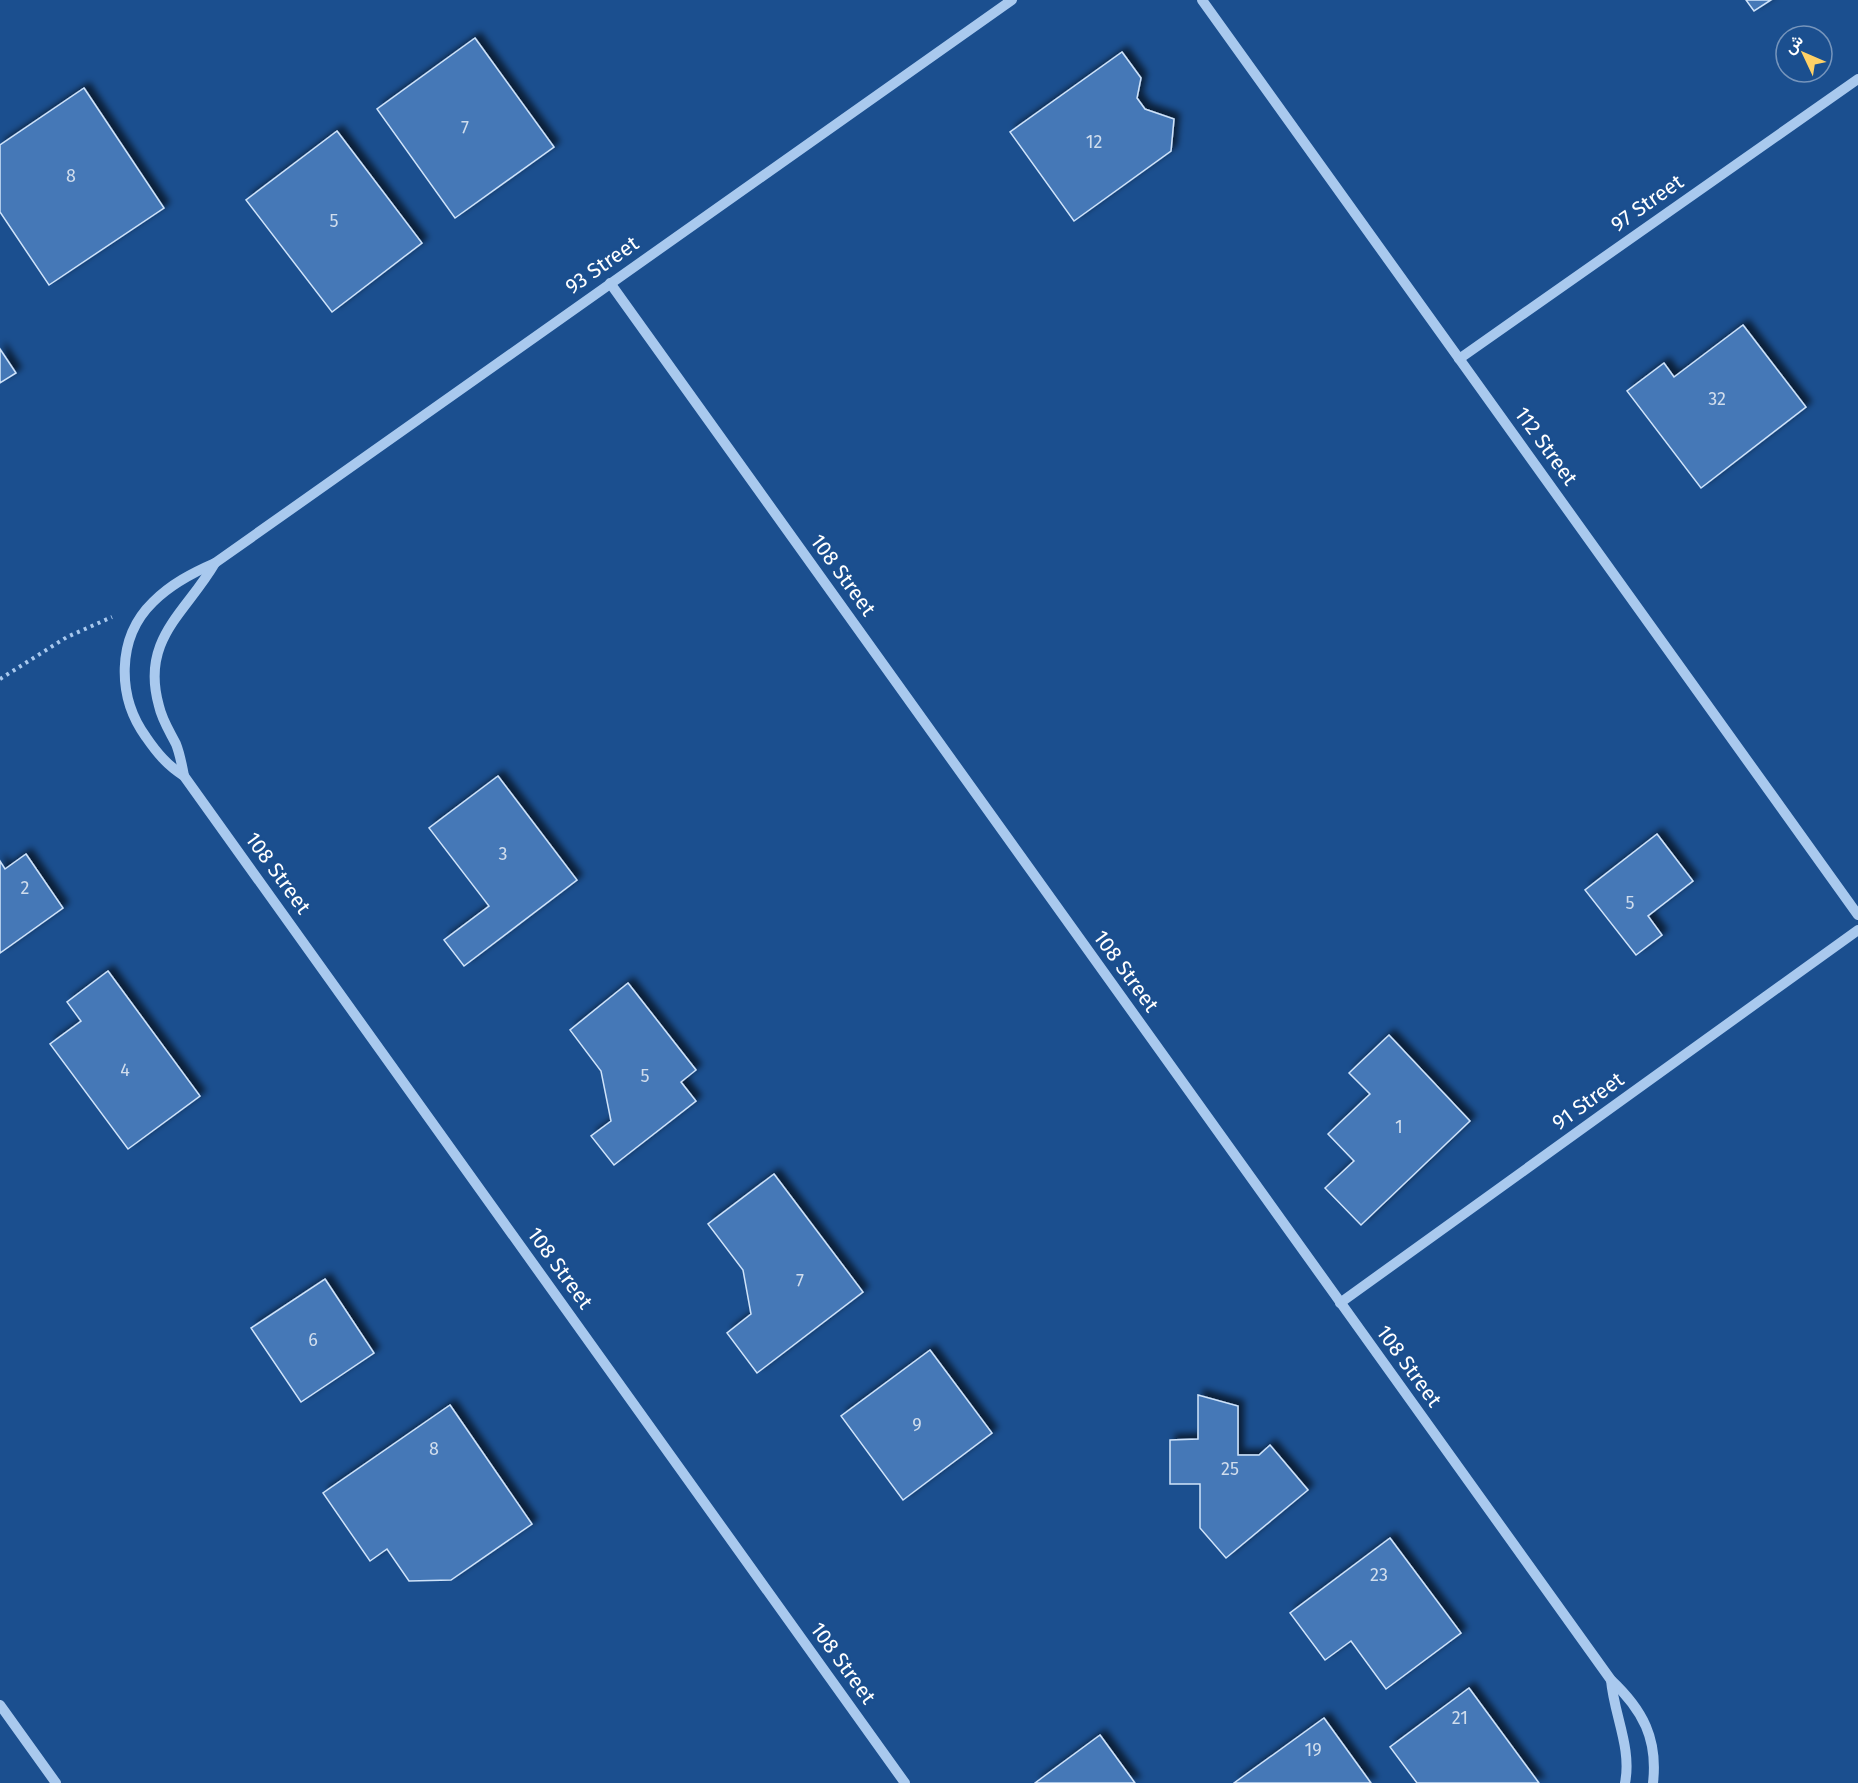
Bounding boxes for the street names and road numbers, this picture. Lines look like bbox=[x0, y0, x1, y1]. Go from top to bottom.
street label: 97 Street bbox=[1606, 168, 1689, 237]
street label: 93 Street bbox=[560, 230, 644, 300]
street label: 112 Street bbox=[1509, 402, 1583, 491]
street label: 108 Street bbox=[805, 529, 882, 621]
street label: 108 Street bbox=[240, 827, 317, 919]
street label: 108 Street bbox=[1088, 925, 1165, 1017]
street label: 91 Street bbox=[1547, 1066, 1629, 1136]
street label: 108 Street bbox=[522, 1222, 599, 1314]
street label: 108 Street bbox=[1371, 1320, 1448, 1412]
street label: 108 Street bbox=[805, 1617, 882, 1709]

